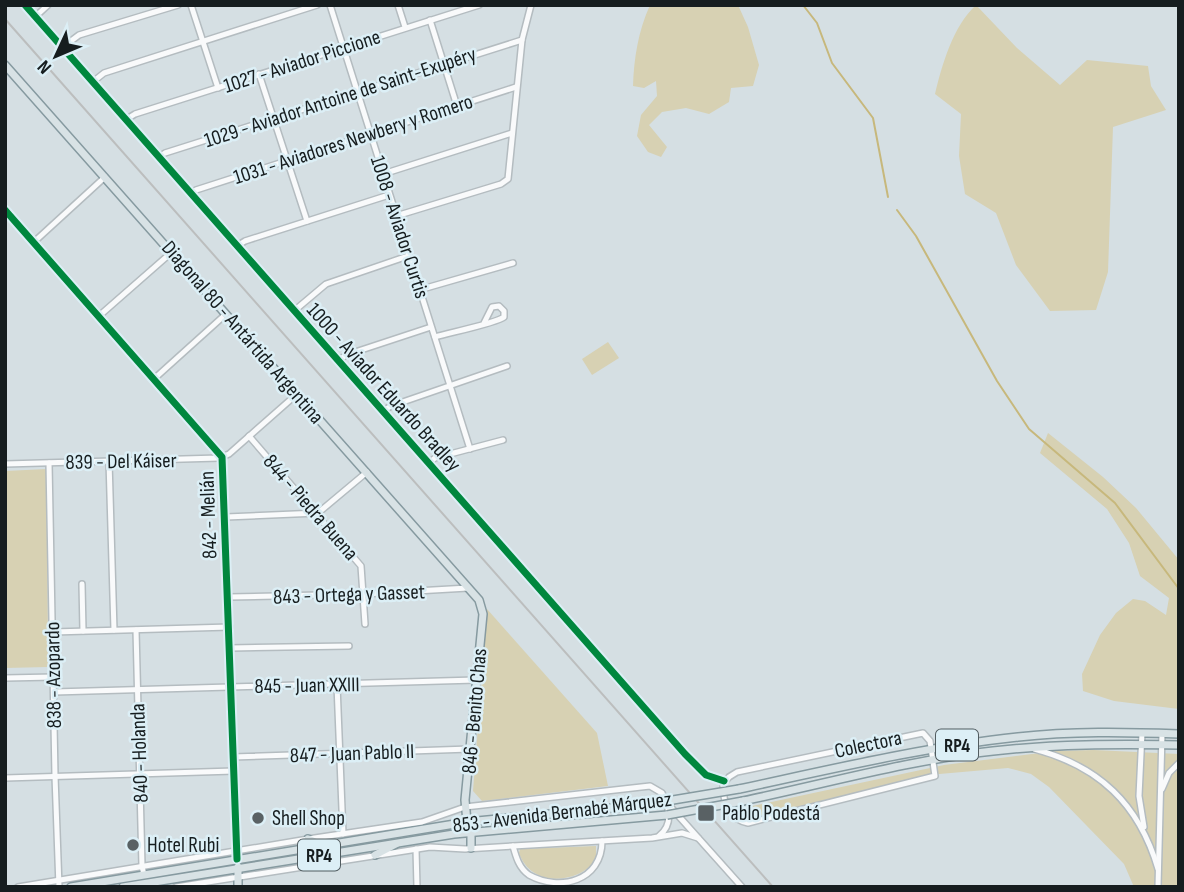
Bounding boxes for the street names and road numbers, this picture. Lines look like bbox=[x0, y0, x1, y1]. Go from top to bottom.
street label: 1027 - Aviador Piccione bbox=[221, 24, 384, 99]
street label: 1029 - Aviador Antoine de Saint-Exupéry bbox=[201, 42, 479, 153]
street label: 1031 - Aviadores Newbery y Romero bbox=[230, 89, 476, 190]
street label: 1008 - Aviador Curtis bbox=[365, 153, 434, 302]
street label: Diagonal 80 - Antártida Argentina bbox=[156, 236, 329, 429]
street label: 1000 - Aviador Eduardo Bradley bbox=[301, 298, 466, 477]
street label: 839 - Del Káiser bbox=[65, 448, 177, 475]
street label: 844 - Piedra Buena bbox=[258, 449, 363, 565]
street label: 842 - Melián bbox=[194, 471, 223, 559]
street label: 843 - Ortega y Gasset bbox=[273, 579, 425, 610]
street label: 838 - Azopardo bbox=[40, 621, 67, 729]
street label: 846 - Benito Chas bbox=[457, 647, 492, 775]
street label: 845 - Juan XXIII bbox=[254, 672, 360, 699]
street label: 840 - Holanda bbox=[125, 703, 154, 803]
street label: Colectora bbox=[832, 725, 904, 764]
road number: RP4 bbox=[936, 730, 978, 760]
street label: 847 - Juan Pablo II bbox=[289, 739, 415, 768]
street label: 853 - Avenida Bernabé Márquez bbox=[451, 787, 673, 838]
road number: RP4 bbox=[298, 840, 340, 870]

